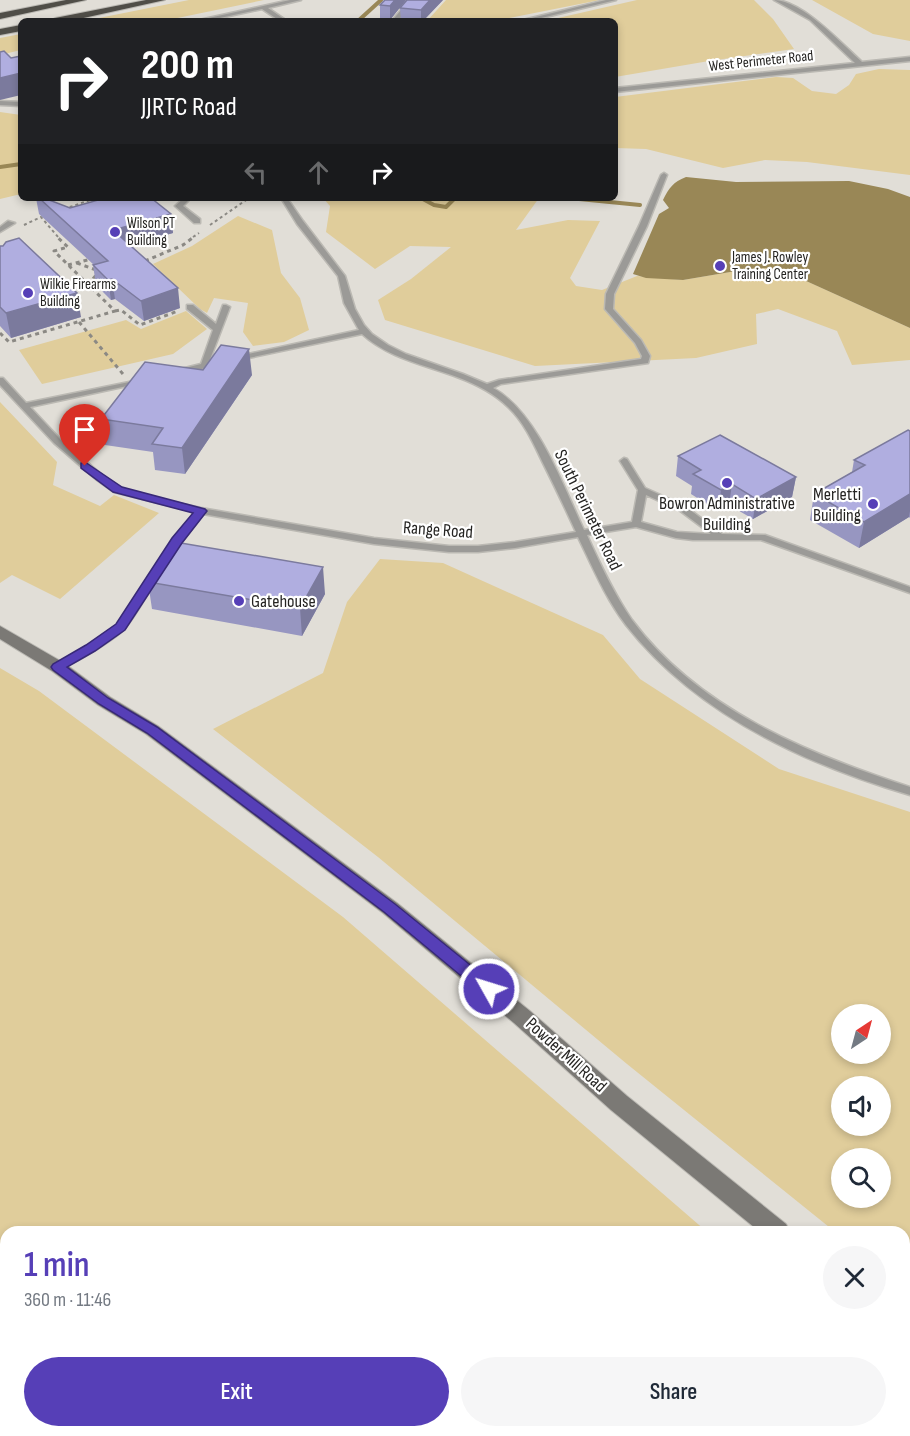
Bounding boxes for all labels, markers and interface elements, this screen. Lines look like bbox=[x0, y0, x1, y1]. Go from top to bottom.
text: 200 m bbox=[141, 40, 234, 91]
icon: right bbox=[42, 42, 120, 120]
street label: West Perimeter Road bbox=[708, 46, 814, 76]
text: JJRTC Road bbox=[141, 91, 237, 123]
icon: left bbox=[239, 156, 272, 189]
icon: ahead bbox=[302, 156, 335, 189]
icon: right bbox=[365, 156, 398, 189]
place label: Wilson PT Building bbox=[127, 214, 175, 250]
marker: Wilson PT Building bbox=[108, 225, 122, 239]
place label: James J. Rowley Training Center bbox=[731, 248, 809, 284]
marker: James J. Rowley Training Center bbox=[713, 259, 727, 273]
place label: Wilkie Firearms Building bbox=[40, 275, 116, 311]
marker: Wilkie Firearms Building bbox=[21, 286, 35, 300]
pin bbox=[59, 404, 110, 466]
icon: arrive bbox=[68, 413, 101, 446]
street label: South Perimeter Road bbox=[550, 446, 626, 574]
marker: Bowron Administrative Building bbox=[720, 476, 734, 490]
place label: Merletti Building bbox=[813, 484, 861, 526]
place label: Bowron Administrative Building bbox=[659, 493, 795, 535]
marker: Merletti Building bbox=[866, 497, 880, 511]
street label: Range Road bbox=[402, 517, 474, 543]
place label: Gatehouse bbox=[251, 591, 316, 612]
marker: Gatehouse bbox=[232, 594, 246, 608]
position arrow bbox=[457, 957, 521, 1021]
north arrow bbox=[831, 1004, 891, 1064]
map controls bbox=[831, 1004, 891, 1208]
street label: Powder Mill Road bbox=[521, 1013, 611, 1097]
button: sound bbox=[831, 1076, 891, 1136]
button: search bbox=[831, 1148, 891, 1208]
text: 1 min bbox=[24, 1244, 89, 1287]
button: close bbox=[823, 1246, 886, 1309]
text: 360 m · 11:46 bbox=[24, 1288, 111, 1312]
button: Exit bbox=[24, 1357, 449, 1426]
button: Share bbox=[461, 1357, 886, 1426]

